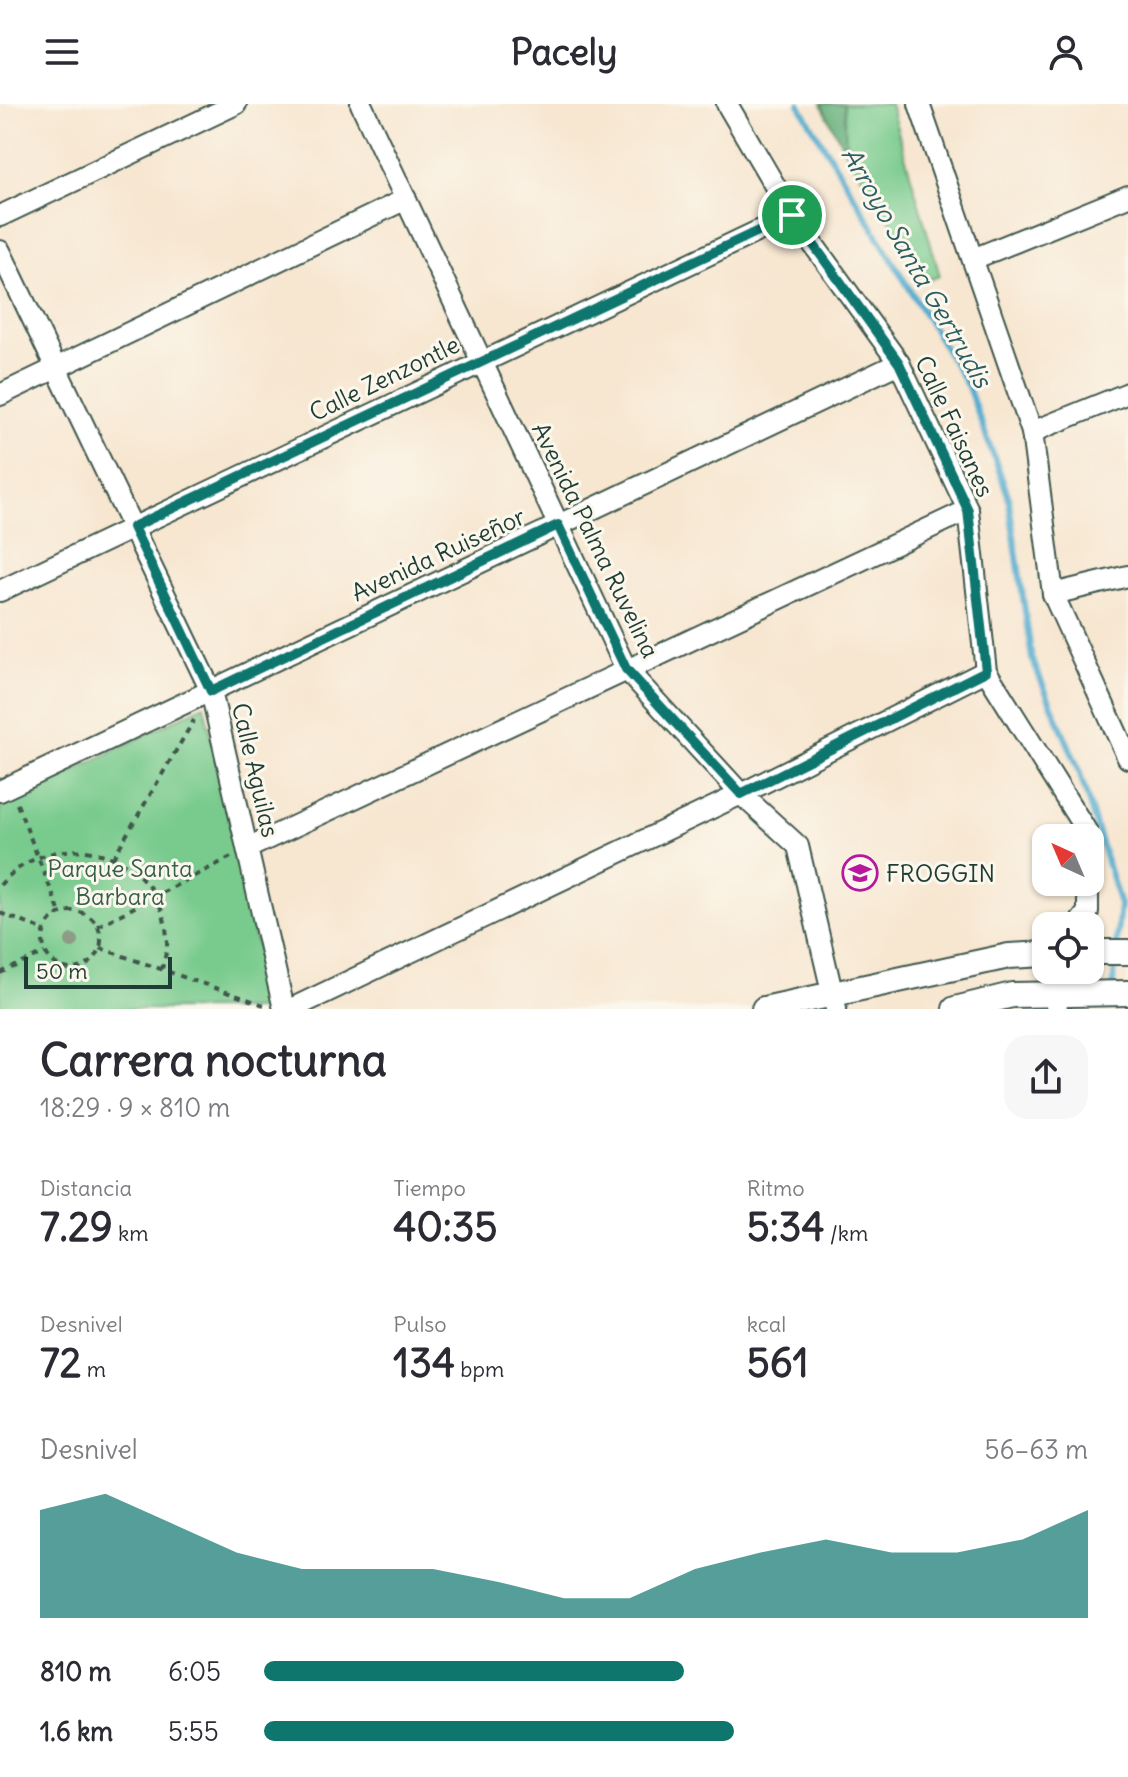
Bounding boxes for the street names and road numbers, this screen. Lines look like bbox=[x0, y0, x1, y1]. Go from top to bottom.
street label: Calle Zenzontle bbox=[304, 329, 464, 427]
street label: Calle Faisanes bbox=[909, 350, 1001, 502]
street label: Avenida Palma Ruvelina bbox=[526, 417, 666, 663]
street label: Avenida Ruiseñor bbox=[346, 501, 530, 607]
street label: Calle Aguilas bbox=[226, 700, 286, 840]

